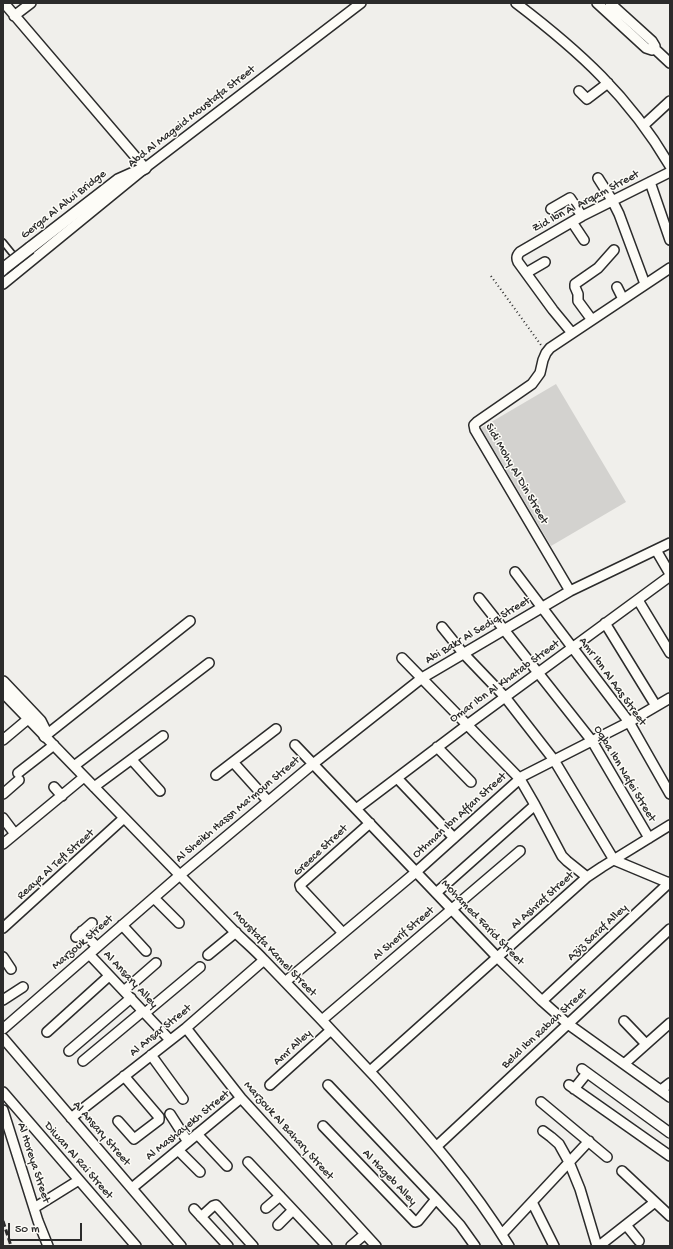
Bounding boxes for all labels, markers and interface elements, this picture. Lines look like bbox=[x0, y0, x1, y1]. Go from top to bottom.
street label: Abd Al Mageid Moustafa Street bbox=[125, 63, 259, 171]
street label: Gerga Al Alwi Bridge bbox=[18, 167, 110, 243]
street label: Zid Ibn Al Arqam Street bbox=[530, 168, 642, 236]
street label: Sidi Mohy Al Din Street bbox=[481, 421, 551, 527]
street label: Abi Bakr Al Sediq Street bbox=[423, 594, 533, 668]
street label: Amr Ibn Al Aas Street bbox=[575, 635, 649, 729]
street label: Omar Ibn Al Khatab Street bbox=[447, 637, 563, 727]
street label: Oqba Ibn Nafei Street bbox=[590, 723, 658, 825]
street label: Al Sheikh Hassn Ma'moun Street bbox=[173, 754, 303, 866]
street label: Othman Ibn Affan Street bbox=[410, 770, 510, 862]
street label: Greece Street bbox=[291, 822, 351, 880]
street label: Reaya Al Tefl Street bbox=[14, 827, 98, 903]
street label: Al Ashraf Street bbox=[508, 869, 578, 933]
street label: Mohamed Farid Street bbox=[437, 877, 527, 969]
street label: Aziz Saraf Alley bbox=[565, 901, 631, 965]
street label: Al Sherif Street bbox=[370, 904, 438, 964]
street label: Moustafa Kamel Street bbox=[229, 908, 319, 1000]
street label: Marzouk Street bbox=[49, 912, 117, 974]
street label: Al Ansary Alley bbox=[100, 948, 160, 1012]
street label: Belal Ibn Rabah Street bbox=[499, 986, 591, 1072]
street label: Al Ansar Street bbox=[127, 1002, 195, 1060]
street label: Amr Alley bbox=[271, 1027, 315, 1069]
street label: Marzouk Al Bahary Street bbox=[240, 1079, 336, 1183]
street label: Al Mashayekh Street bbox=[143, 1088, 233, 1164]
street label: Al Ansary Street bbox=[69, 1099, 133, 1169]
street label: Diwan Al Rai Street bbox=[40, 1119, 116, 1203]
street label: Al Horeya Street bbox=[13, 1121, 53, 1205]
street label: Al Hageb Alley bbox=[359, 1147, 419, 1209]
scale bar bbox=[10, 1215, 84, 1241]
text: 50 m bbox=[15, 1223, 40, 1237]

